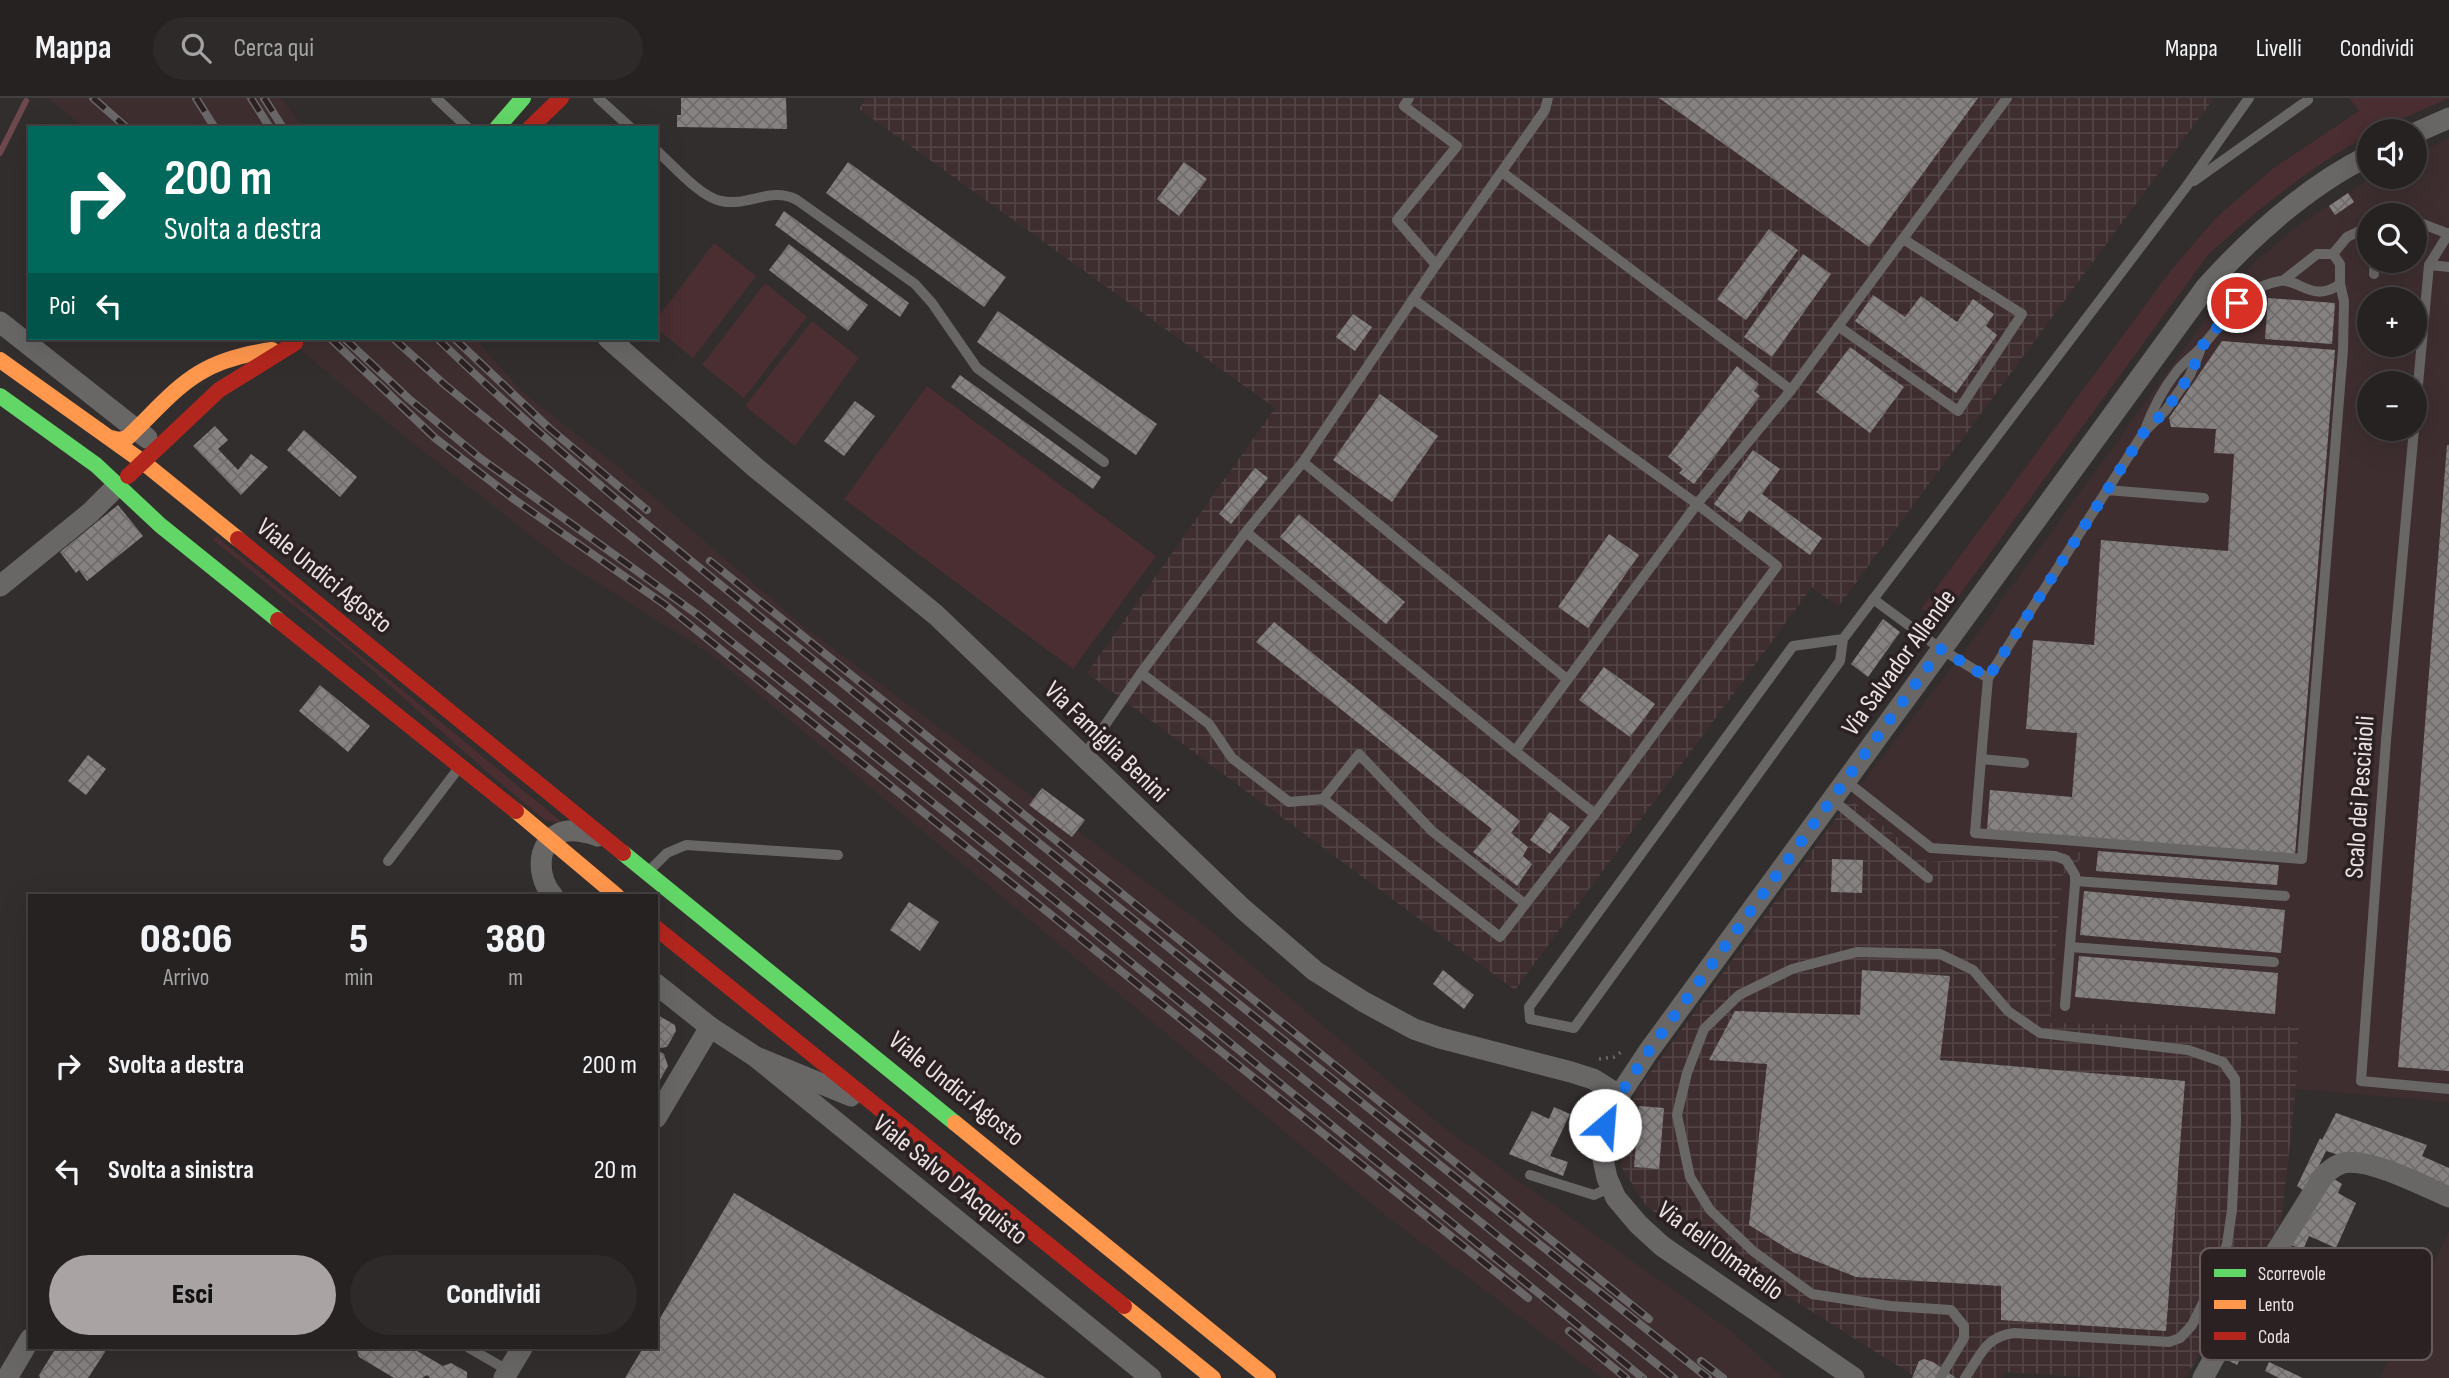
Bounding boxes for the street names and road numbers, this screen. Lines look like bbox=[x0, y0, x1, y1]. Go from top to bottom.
street label: Viale Undici Agosto bbox=[250, 512, 398, 640]
street label: Via Salvador Allende bbox=[1836, 584, 1963, 742]
street label: Via Famiglia Benini bbox=[1038, 675, 1174, 809]
street label: Scalo dei Pesciaioli bbox=[2339, 715, 2382, 880]
street label: Viale Undici Agosto bbox=[882, 1025, 1030, 1153]
street label: Viale Salvo D'Acquisto bbox=[867, 1108, 1034, 1252]
street label: Via dell'Olmatello bbox=[1651, 1195, 1789, 1307]

